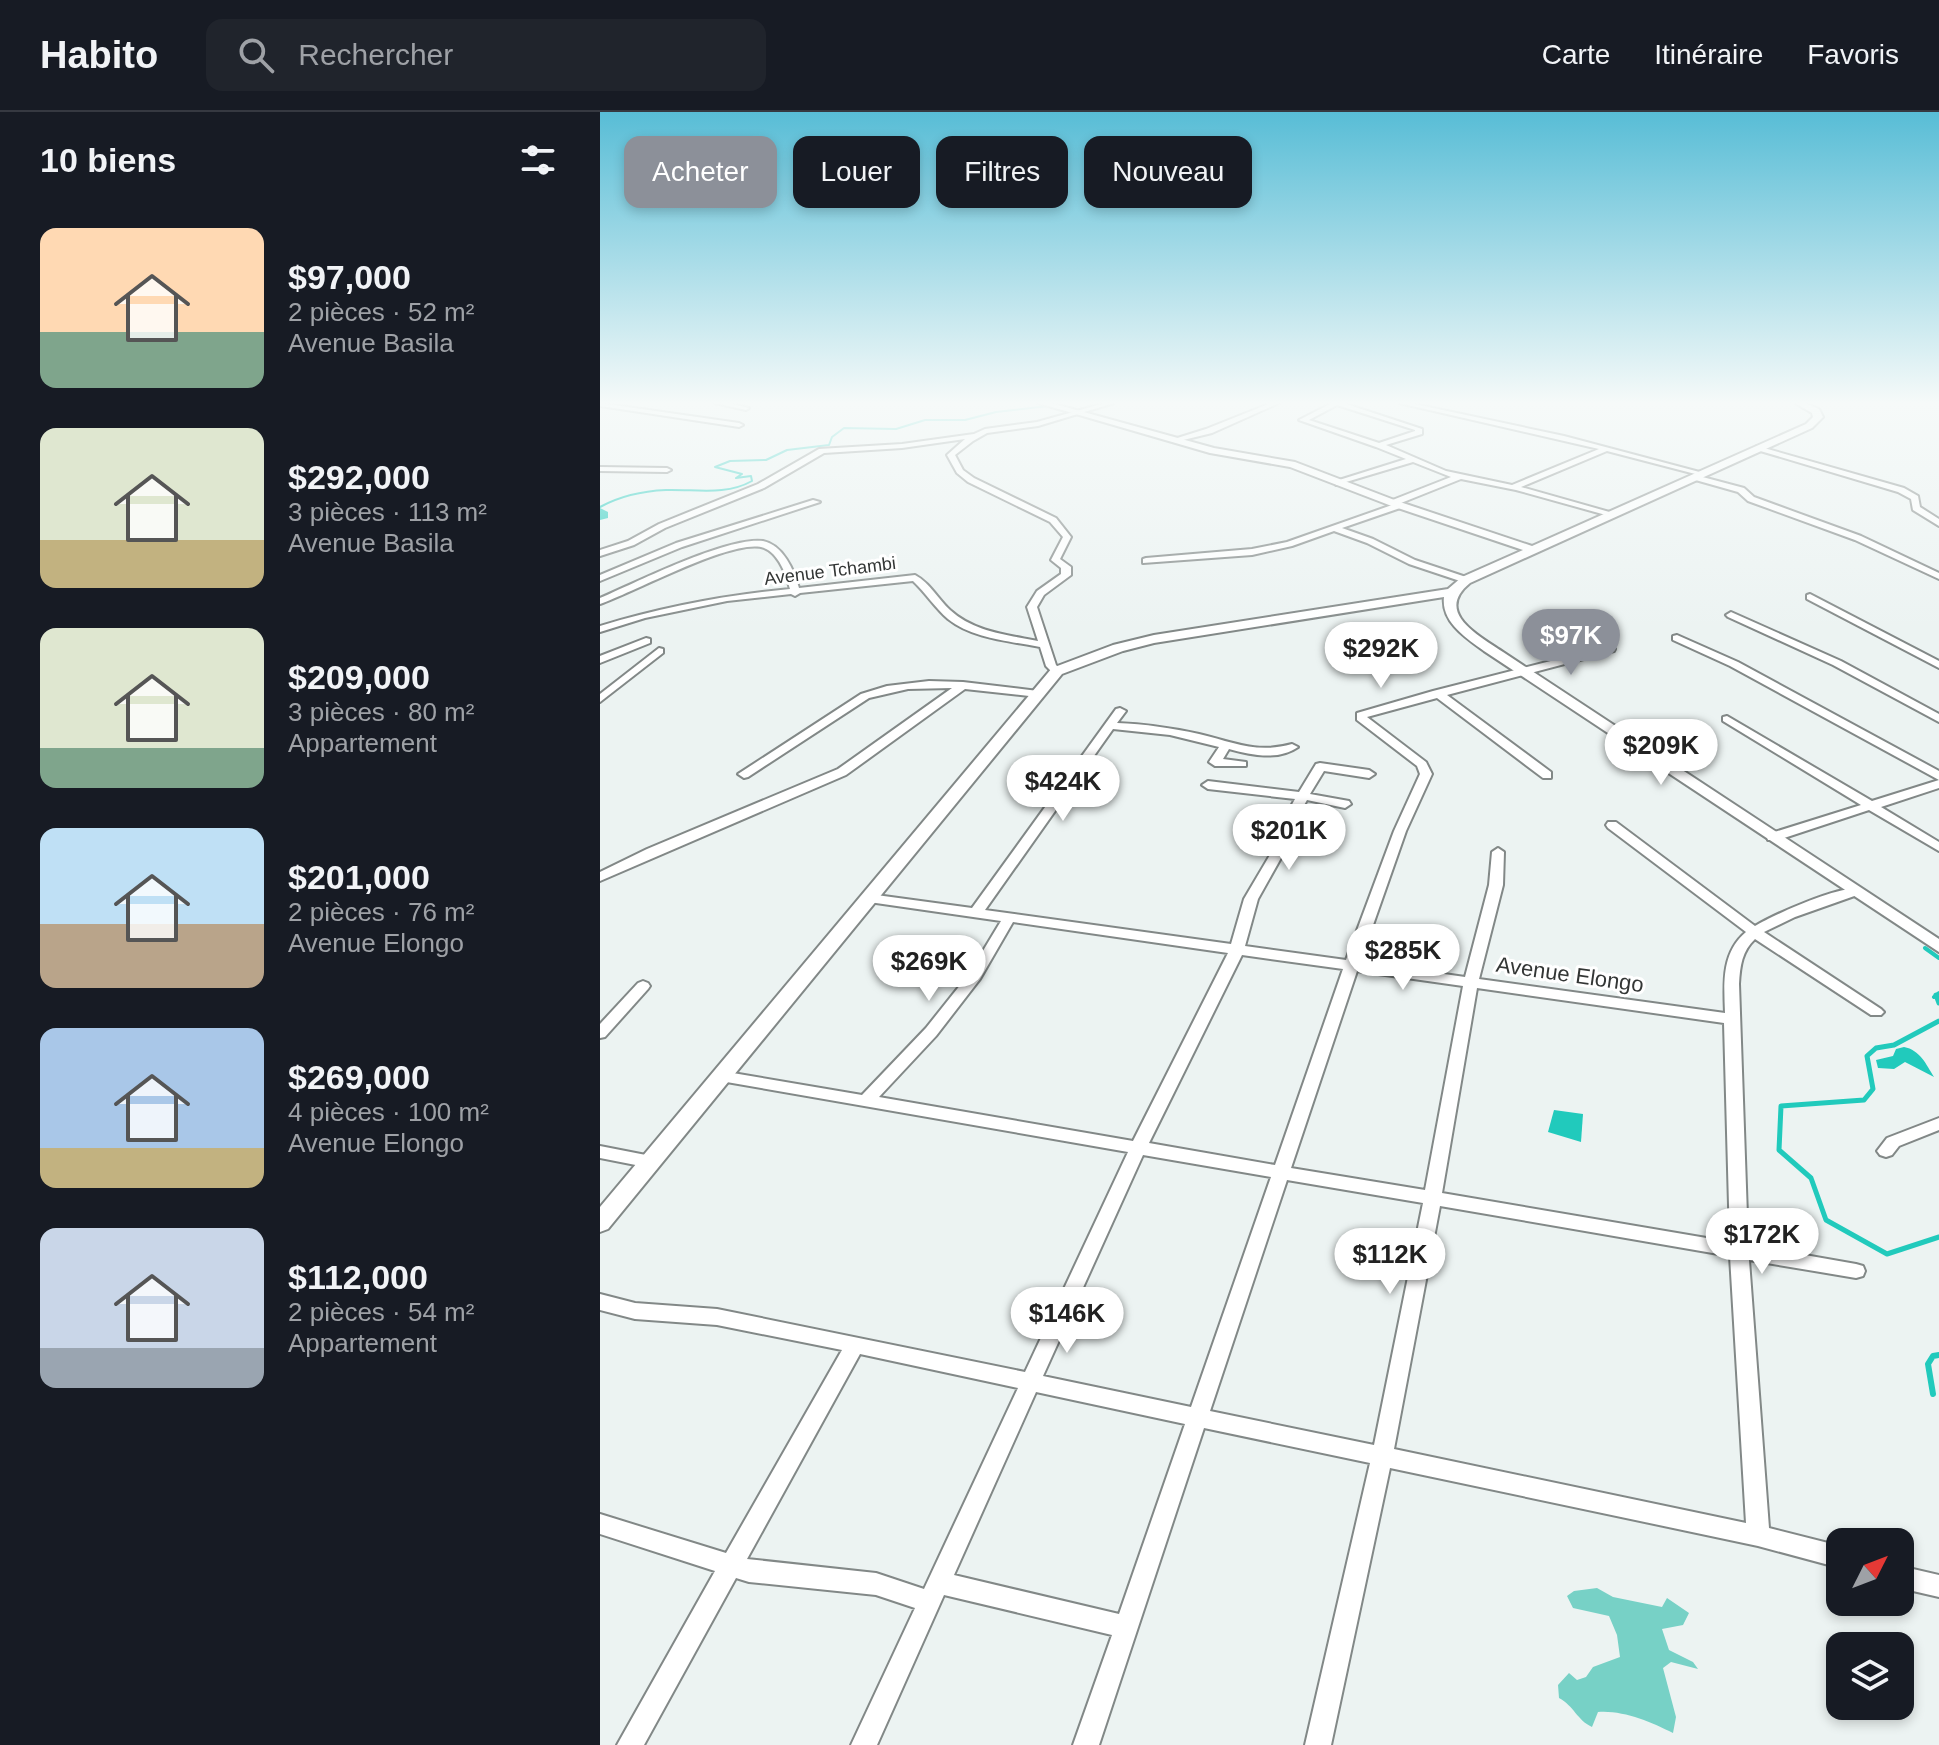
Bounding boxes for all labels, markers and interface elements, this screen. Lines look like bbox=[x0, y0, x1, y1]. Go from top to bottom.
search box bbox=[206, 19, 766, 91]
icon: search bbox=[234, 33, 278, 77]
text: Habito bbox=[40, 34, 158, 76]
text: Rechercher bbox=[298, 38, 453, 71]
text: Carte bbox=[1542, 39, 1610, 70]
text: Itinéraire bbox=[1654, 39, 1763, 70]
text: Favoris bbox=[1807, 39, 1899, 70]
chip: Acheter bbox=[624, 136, 777, 208]
chip: Louer bbox=[793, 136, 920, 208]
chip: Filtres bbox=[936, 136, 1068, 208]
chip: Nouveau bbox=[1084, 136, 1252, 208]
icon: filters bbox=[516, 138, 560, 182]
text: 10 biens bbox=[40, 141, 176, 179]
text: $97,000 bbox=[288, 258, 411, 296]
icon: home bbox=[104, 260, 200, 356]
text: 2 pièces · 52 m² bbox=[288, 297, 474, 327]
text: Avenue Basila bbox=[288, 328, 454, 358]
text: $292,000 bbox=[288, 458, 430, 496]
icon: home bbox=[104, 460, 200, 556]
text: 3 pièces · 113 m² bbox=[288, 497, 487, 527]
text: Avenue Basila bbox=[288, 528, 454, 558]
street label: Avenue Tchambi bbox=[763, 553, 897, 589]
pin: $97K bbox=[1524, 609, 1618, 677]
text: $97K bbox=[1540, 620, 1602, 650]
pin: $292K bbox=[1325, 622, 1437, 690]
text: $292K bbox=[1343, 633, 1419, 663]
text: $209,000 bbox=[288, 658, 430, 696]
icon: home bbox=[104, 660, 200, 756]
text: 3 pièces · 80 m² bbox=[288, 697, 474, 727]
pin: $209K bbox=[1605, 719, 1717, 787]
text: Appartement bbox=[288, 728, 437, 758]
text: $209K bbox=[1623, 730, 1699, 760]
pin: $424K bbox=[1007, 755, 1119, 823]
text: $424K bbox=[1025, 766, 1101, 796]
pin: $201K bbox=[1233, 804, 1345, 872]
text: $201K bbox=[1251, 815, 1327, 845]
text: $201,000 bbox=[288, 858, 430, 896]
icon: home bbox=[104, 860, 200, 956]
text: 2 pièces · 76 m² bbox=[288, 897, 474, 927]
pin: $285K bbox=[1347, 924, 1459, 992]
text: Avenue Elongo bbox=[288, 928, 464, 958]
pin: $269K bbox=[873, 935, 985, 1003]
text: $285K bbox=[1365, 935, 1441, 965]
text: $269K bbox=[891, 946, 967, 976]
street label: Avenue Elongo bbox=[1494, 952, 1645, 997]
text: $269,000 bbox=[288, 1058, 430, 1096]
icon: home bbox=[104, 1060, 200, 1156]
text: 4 pièces · 100 m² bbox=[288, 1097, 489, 1127]
text: Avenue Elongo bbox=[288, 1128, 464, 1158]
pin: $172K bbox=[1706, 1208, 1818, 1276]
text: $172K bbox=[1724, 1219, 1800, 1249]
pin: $112K bbox=[1334, 1228, 1446, 1296]
text: $112K bbox=[1352, 1239, 1428, 1269]
text: $112,000 bbox=[288, 1258, 428, 1296]
icon: home bbox=[104, 1260, 200, 1356]
pin: $146K bbox=[1011, 1287, 1123, 1355]
text: 2 pièces · 54 m² bbox=[288, 1297, 474, 1327]
text: $146K bbox=[1029, 1298, 1105, 1328]
text: Appartement bbox=[288, 1328, 437, 1358]
north arrow bbox=[1826, 1528, 1914, 1616]
map controls bbox=[1826, 1528, 1914, 1720]
button: layers bbox=[1826, 1632, 1914, 1720]

